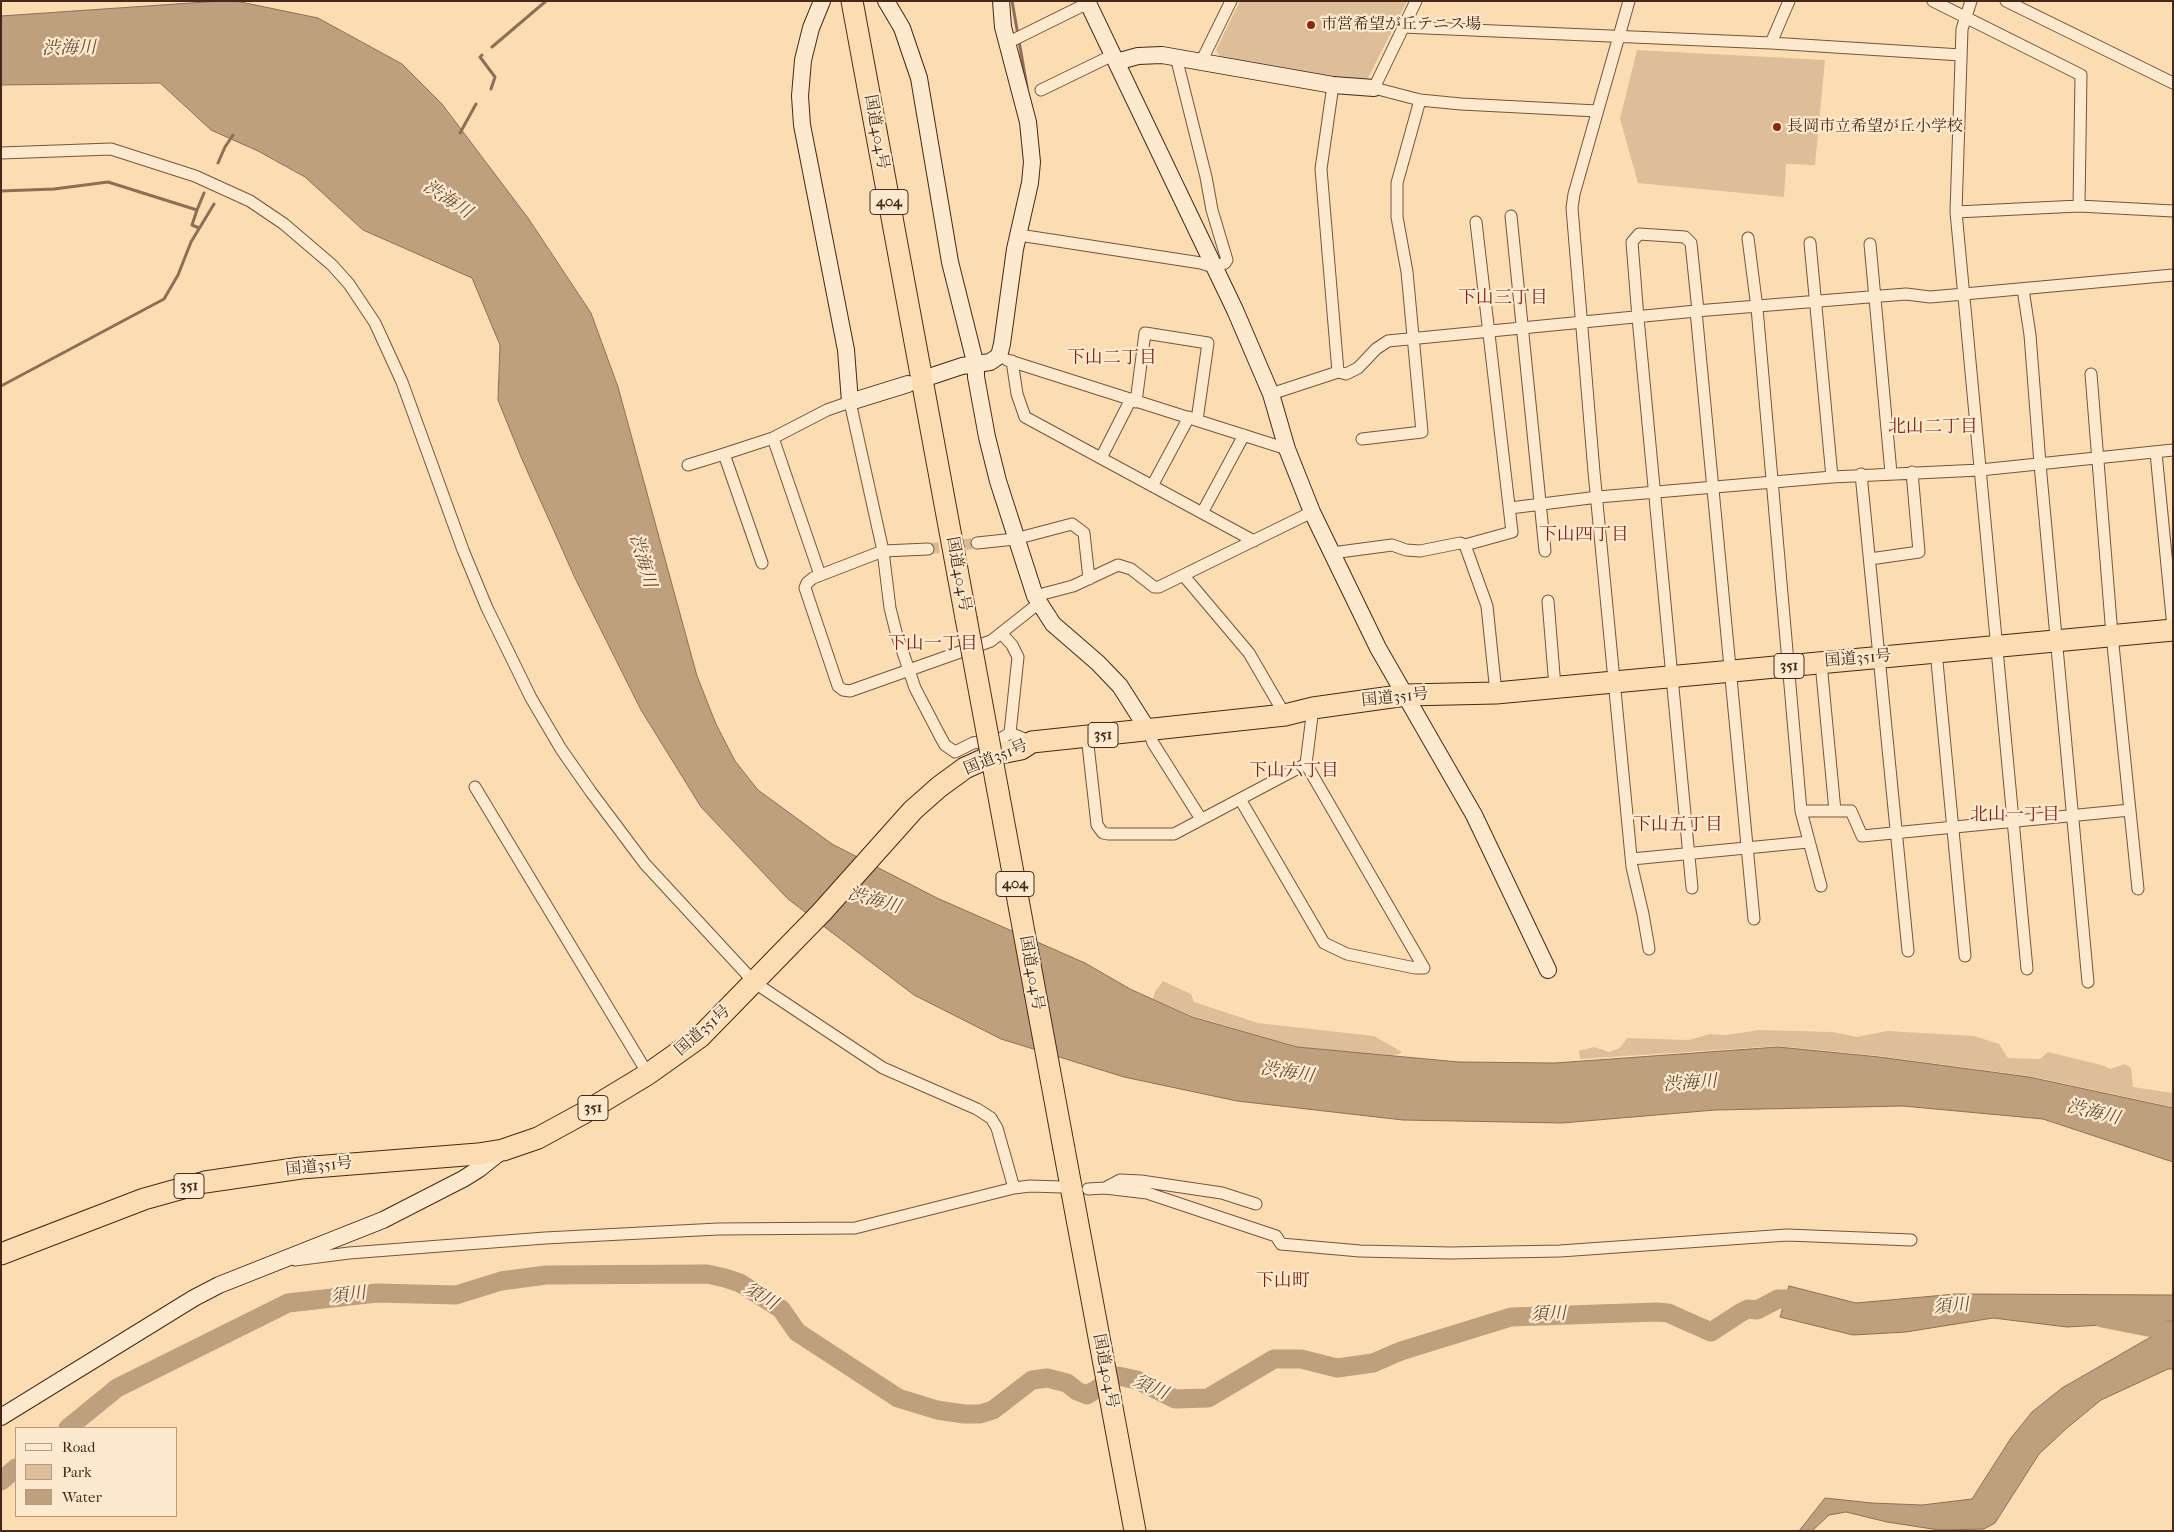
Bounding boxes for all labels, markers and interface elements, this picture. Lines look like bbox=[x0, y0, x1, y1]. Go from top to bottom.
place label: 市営希望が丘テニス場 bbox=[1321, 15, 1481, 35]
marker: 市営希望が丘テニス場 bbox=[1305, 19, 1317, 31]
water label: 渋海川 bbox=[42, 38, 96, 60]
street label: 国道404号 bbox=[860, 93, 892, 171]
place label: 長岡市立希望が丘小学校 bbox=[1787, 117, 1963, 137]
marker: 長岡市立希望が丘小学校 bbox=[1771, 121, 1783, 133]
water label: 渋海川 bbox=[418, 176, 476, 224]
road number: 404 bbox=[870, 190, 908, 214]
district label: 下山三丁目 bbox=[1458, 288, 1548, 310]
district label: 下山二丁目 bbox=[1067, 348, 1157, 370]
district label: 北山二丁目 bbox=[1888, 417, 1978, 439]
district label: 下山四丁目 bbox=[1539, 525, 1629, 547]
water label: 渋海川 bbox=[624, 532, 660, 590]
street label: 国道404号 bbox=[942, 535, 974, 613]
district label: 下山一丁目 bbox=[888, 634, 978, 656]
street label: 国道351号 bbox=[1824, 647, 1892, 671]
road number: 351 bbox=[1774, 654, 1804, 678]
street label: 国道351号 bbox=[1361, 685, 1429, 711]
road number: 351 bbox=[1088, 722, 1118, 748]
street label: 国道351号 bbox=[961, 737, 1031, 779]
district label: 下山六丁目 bbox=[1249, 761, 1339, 783]
district label: 北山一丁目 bbox=[1970, 805, 2060, 827]
district label: 下山五丁目 bbox=[1633, 815, 1723, 837]
road number: 404 bbox=[996, 872, 1034, 896]
water label: 渋海川 bbox=[845, 883, 903, 919]
street label: 国道404号 bbox=[1015, 934, 1047, 1012]
street label: 国道351号 bbox=[671, 1002, 735, 1060]
water label: 渋海川 bbox=[1259, 1058, 1315, 1088]
water label: 渋海川 bbox=[1662, 1071, 1718, 1097]
road number: 351 bbox=[578, 1096, 608, 1120]
water label: 渋海川 bbox=[2064, 1096, 2122, 1130]
street label: 国道351号 bbox=[285, 1154, 353, 1180]
road number: 351 bbox=[174, 1174, 204, 1198]
district label: 下山町 bbox=[1256, 1271, 1310, 1293]
water label: 須川 bbox=[739, 1279, 781, 1315]
water label: 須川 bbox=[329, 1283, 367, 1309]
water label: 須川 bbox=[1932, 1295, 1970, 1319]
water label: 須川 bbox=[1530, 1304, 1566, 1326]
street label: 国道404号 bbox=[1088, 1332, 1122, 1410]
water label: 須川 bbox=[1129, 1371, 1171, 1405]
legend bbox=[15, 1427, 178, 1517]
text: Road bbox=[62, 1438, 95, 1456]
text: Park bbox=[62, 1463, 92, 1481]
text: Water bbox=[62, 1488, 102, 1506]

